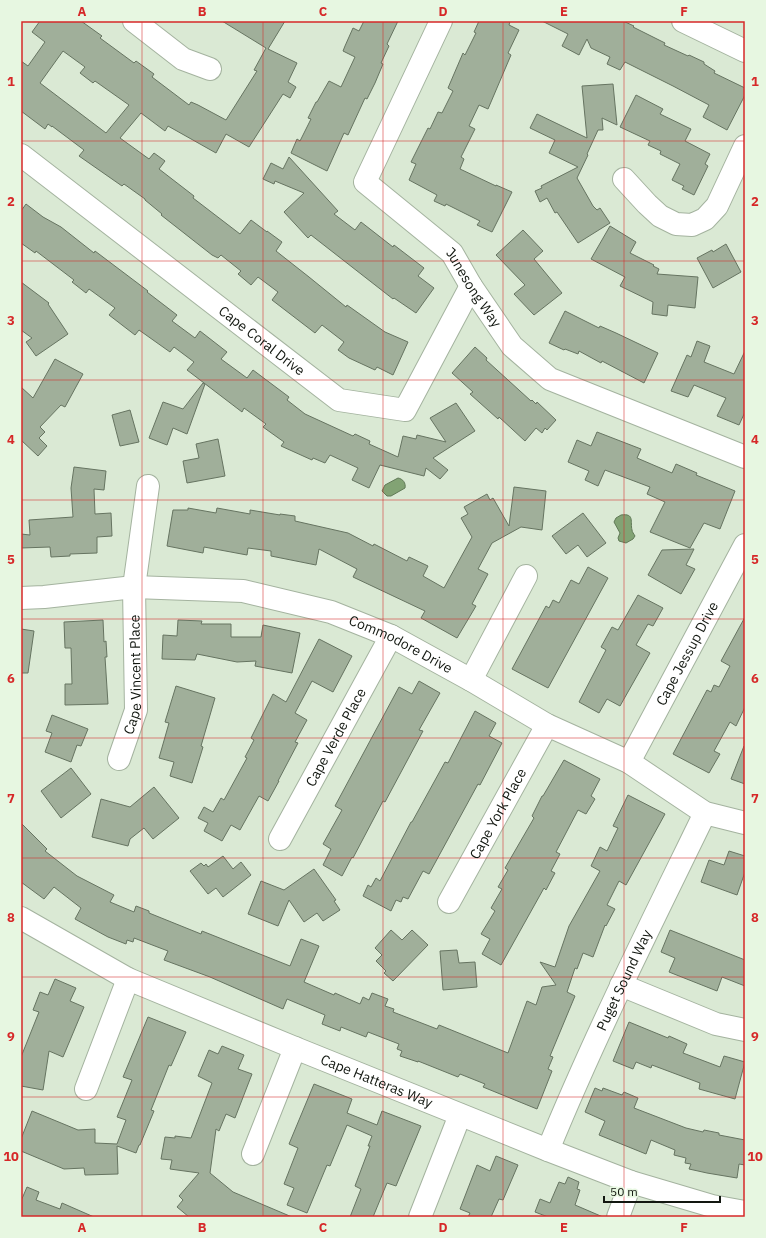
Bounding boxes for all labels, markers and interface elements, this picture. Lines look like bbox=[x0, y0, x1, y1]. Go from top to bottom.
text: A bbox=[78, 3, 87, 20]
text: B bbox=[198, 3, 207, 20]
text: C bbox=[319, 3, 328, 20]
text: D bbox=[438, 3, 448, 20]
text: E bbox=[560, 3, 568, 20]
text: F bbox=[680, 3, 688, 20]
text: 1 bbox=[7, 73, 15, 90]
text: 1 bbox=[751, 73, 759, 90]
text: 2 bbox=[7, 193, 15, 210]
text: 2 bbox=[751, 193, 759, 210]
street label: Junesong Way bbox=[443, 243, 506, 331]
street label: Cape Coral Drive bbox=[215, 302, 309, 380]
text: 3 bbox=[7, 312, 15, 329]
text: 3 bbox=[751, 312, 759, 329]
text: 4 bbox=[7, 431, 15, 448]
text: 4 bbox=[751, 431, 759, 448]
text: 5 bbox=[7, 551, 15, 568]
text: 5 bbox=[751, 551, 759, 568]
street label: Cape Jessup Drive bbox=[652, 598, 722, 709]
street label: Commodore Drive bbox=[346, 611, 456, 677]
street label: Cape Vincent Place bbox=[119, 614, 145, 737]
text: 6 bbox=[7, 670, 15, 687]
text: 6 bbox=[751, 670, 759, 687]
street label: Cape Verde Place bbox=[301, 684, 370, 790]
street label: Cape York Place bbox=[466, 765, 530, 862]
text: 7 bbox=[7, 790, 15, 807]
text: 7 bbox=[751, 790, 759, 807]
text: 8 bbox=[7, 909, 15, 926]
text: 8 bbox=[751, 909, 759, 926]
street label: Puget Sound Way bbox=[592, 927, 656, 1034]
text: 9 bbox=[7, 1028, 15, 1045]
text: 9 bbox=[751, 1028, 759, 1045]
street label: Cape Hatteras Way bbox=[318, 1050, 436, 1112]
text: 10 bbox=[3, 1148, 19, 1165]
text: 10 bbox=[747, 1148, 763, 1165]
scale bar bbox=[604, 1178, 720, 1204]
text: 50 m bbox=[610, 1184, 638, 1199]
text: A bbox=[78, 1219, 87, 1236]
text: B bbox=[198, 1219, 207, 1236]
text: C bbox=[319, 1219, 328, 1236]
text: D bbox=[438, 1219, 448, 1236]
text: E bbox=[560, 1219, 568, 1236]
text: F bbox=[680, 1219, 688, 1236]

